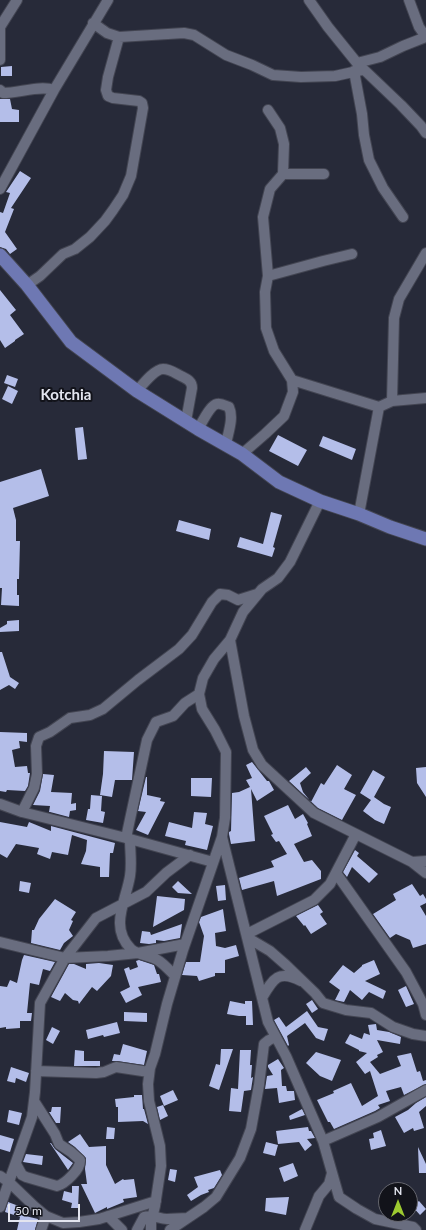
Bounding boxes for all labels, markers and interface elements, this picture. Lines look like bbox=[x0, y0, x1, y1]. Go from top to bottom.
district label: Kotchia bbox=[41, 386, 91, 404]
north arrow bbox=[378, 1182, 418, 1222]
text: N bbox=[394, 1184, 402, 1197]
scale bar bbox=[10, 1196, 82, 1222]
text: 50 m bbox=[15, 1203, 42, 1218]

